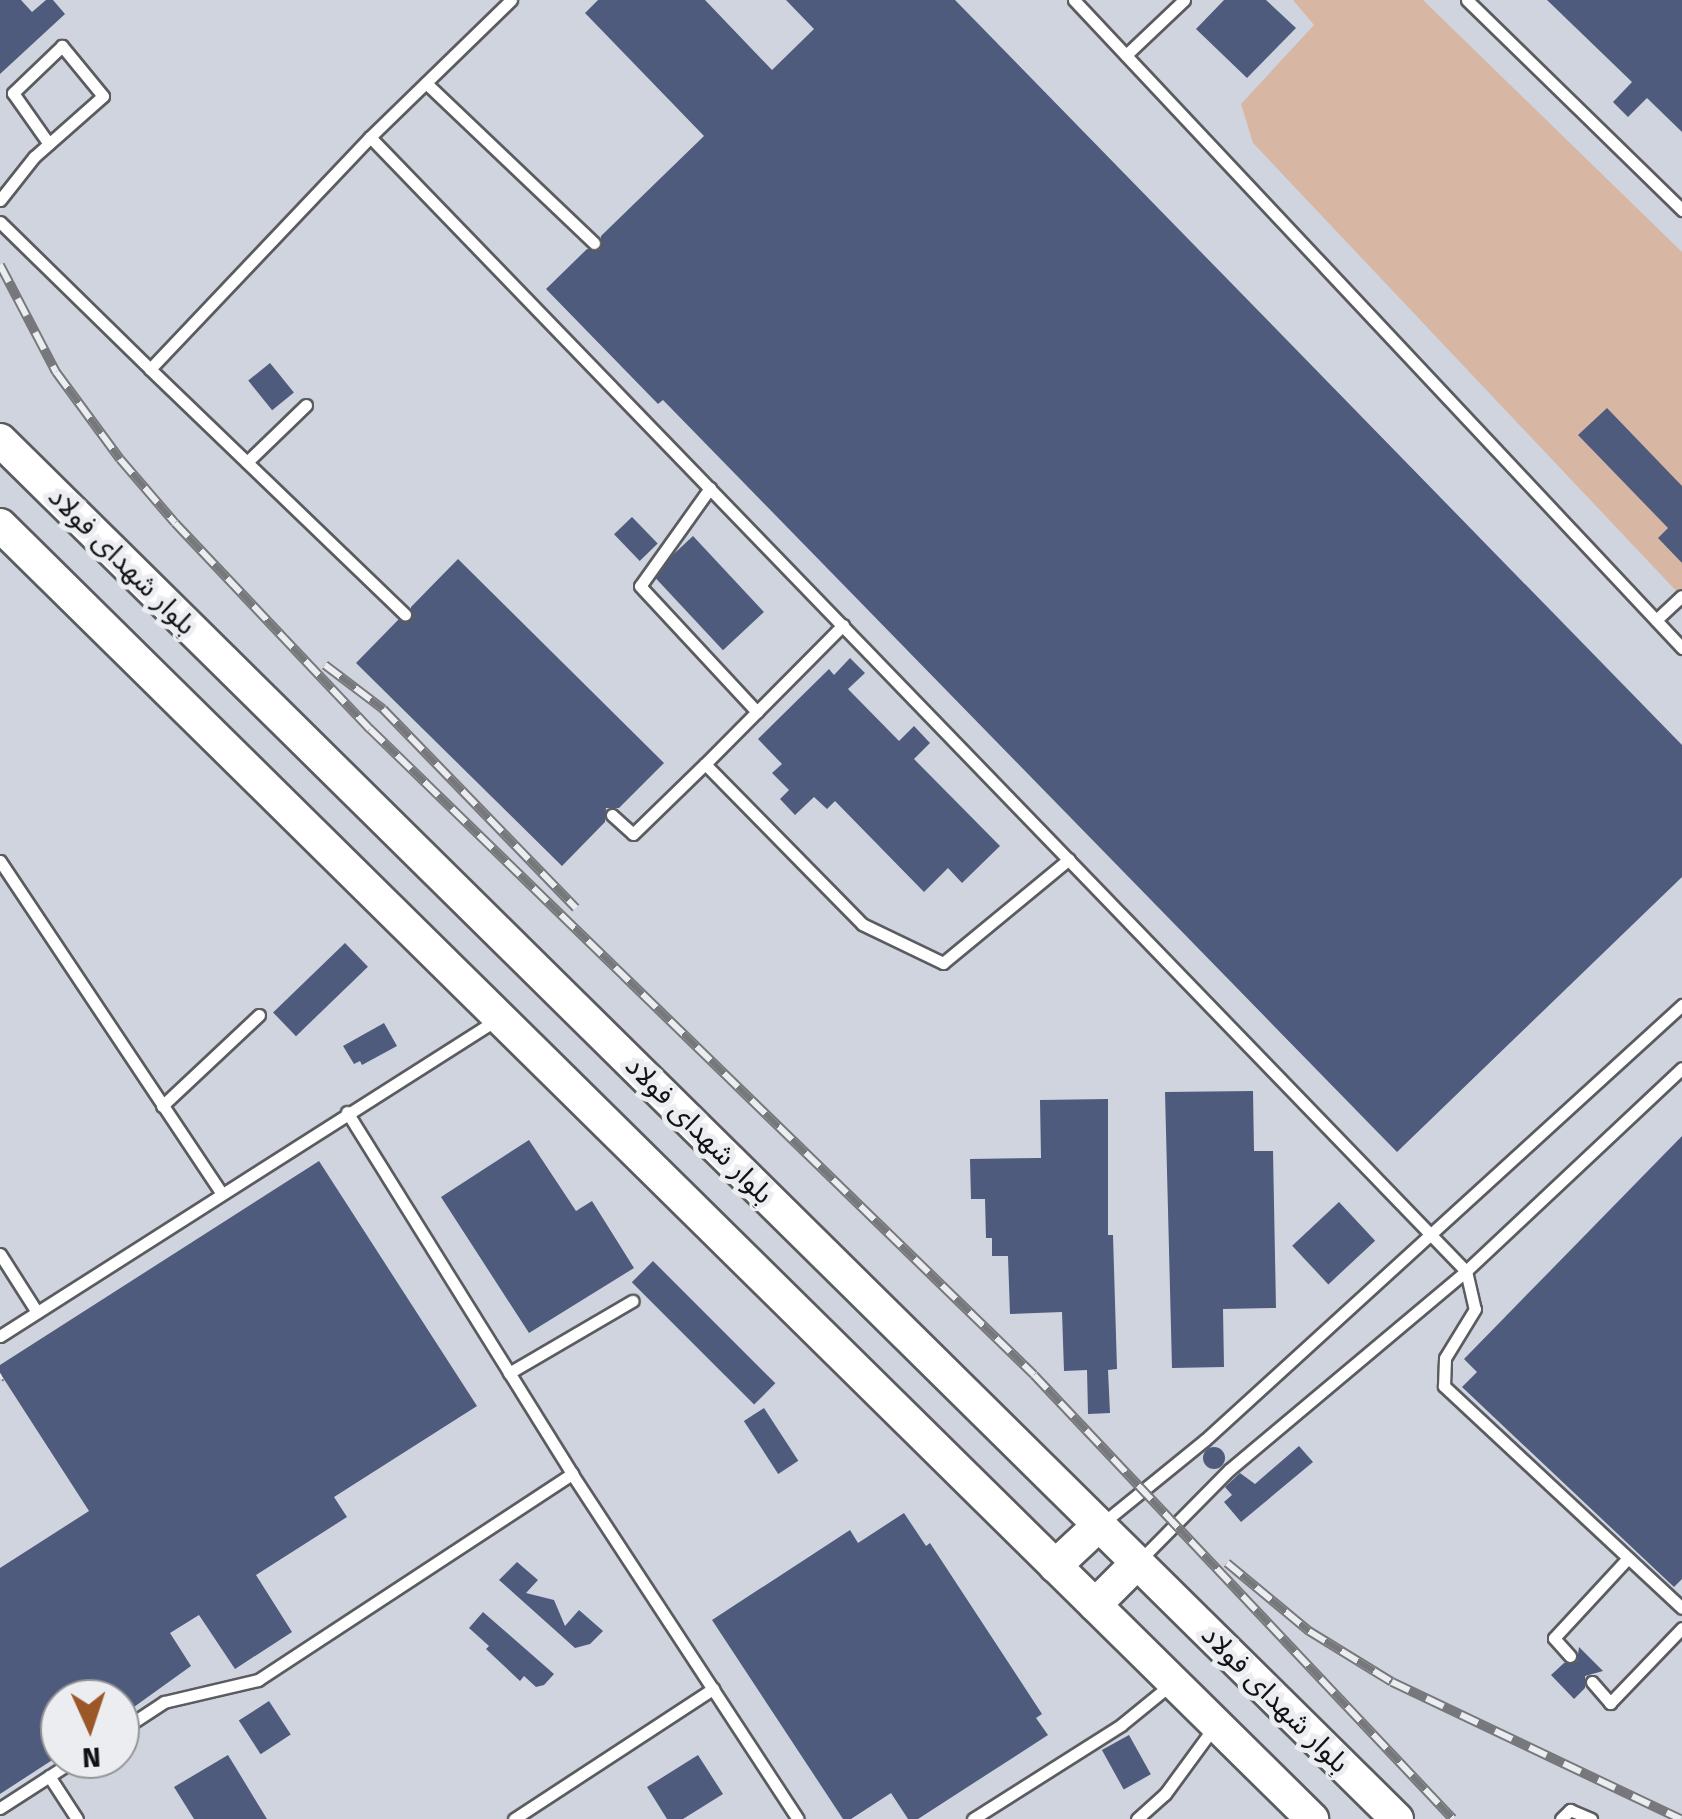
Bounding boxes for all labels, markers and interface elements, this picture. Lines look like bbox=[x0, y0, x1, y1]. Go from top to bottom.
street label: بلوار شهدای فولاد bbox=[41, 480, 203, 642]
street label: بلوار شهدای فولاد bbox=[618, 1049, 780, 1211]
street label: بلوار شهدای فولاد bbox=[1194, 1618, 1356, 1780]
north arrow bbox=[40, 1679, 140, 1779]
text: N bbox=[81, 1740, 102, 1774]

